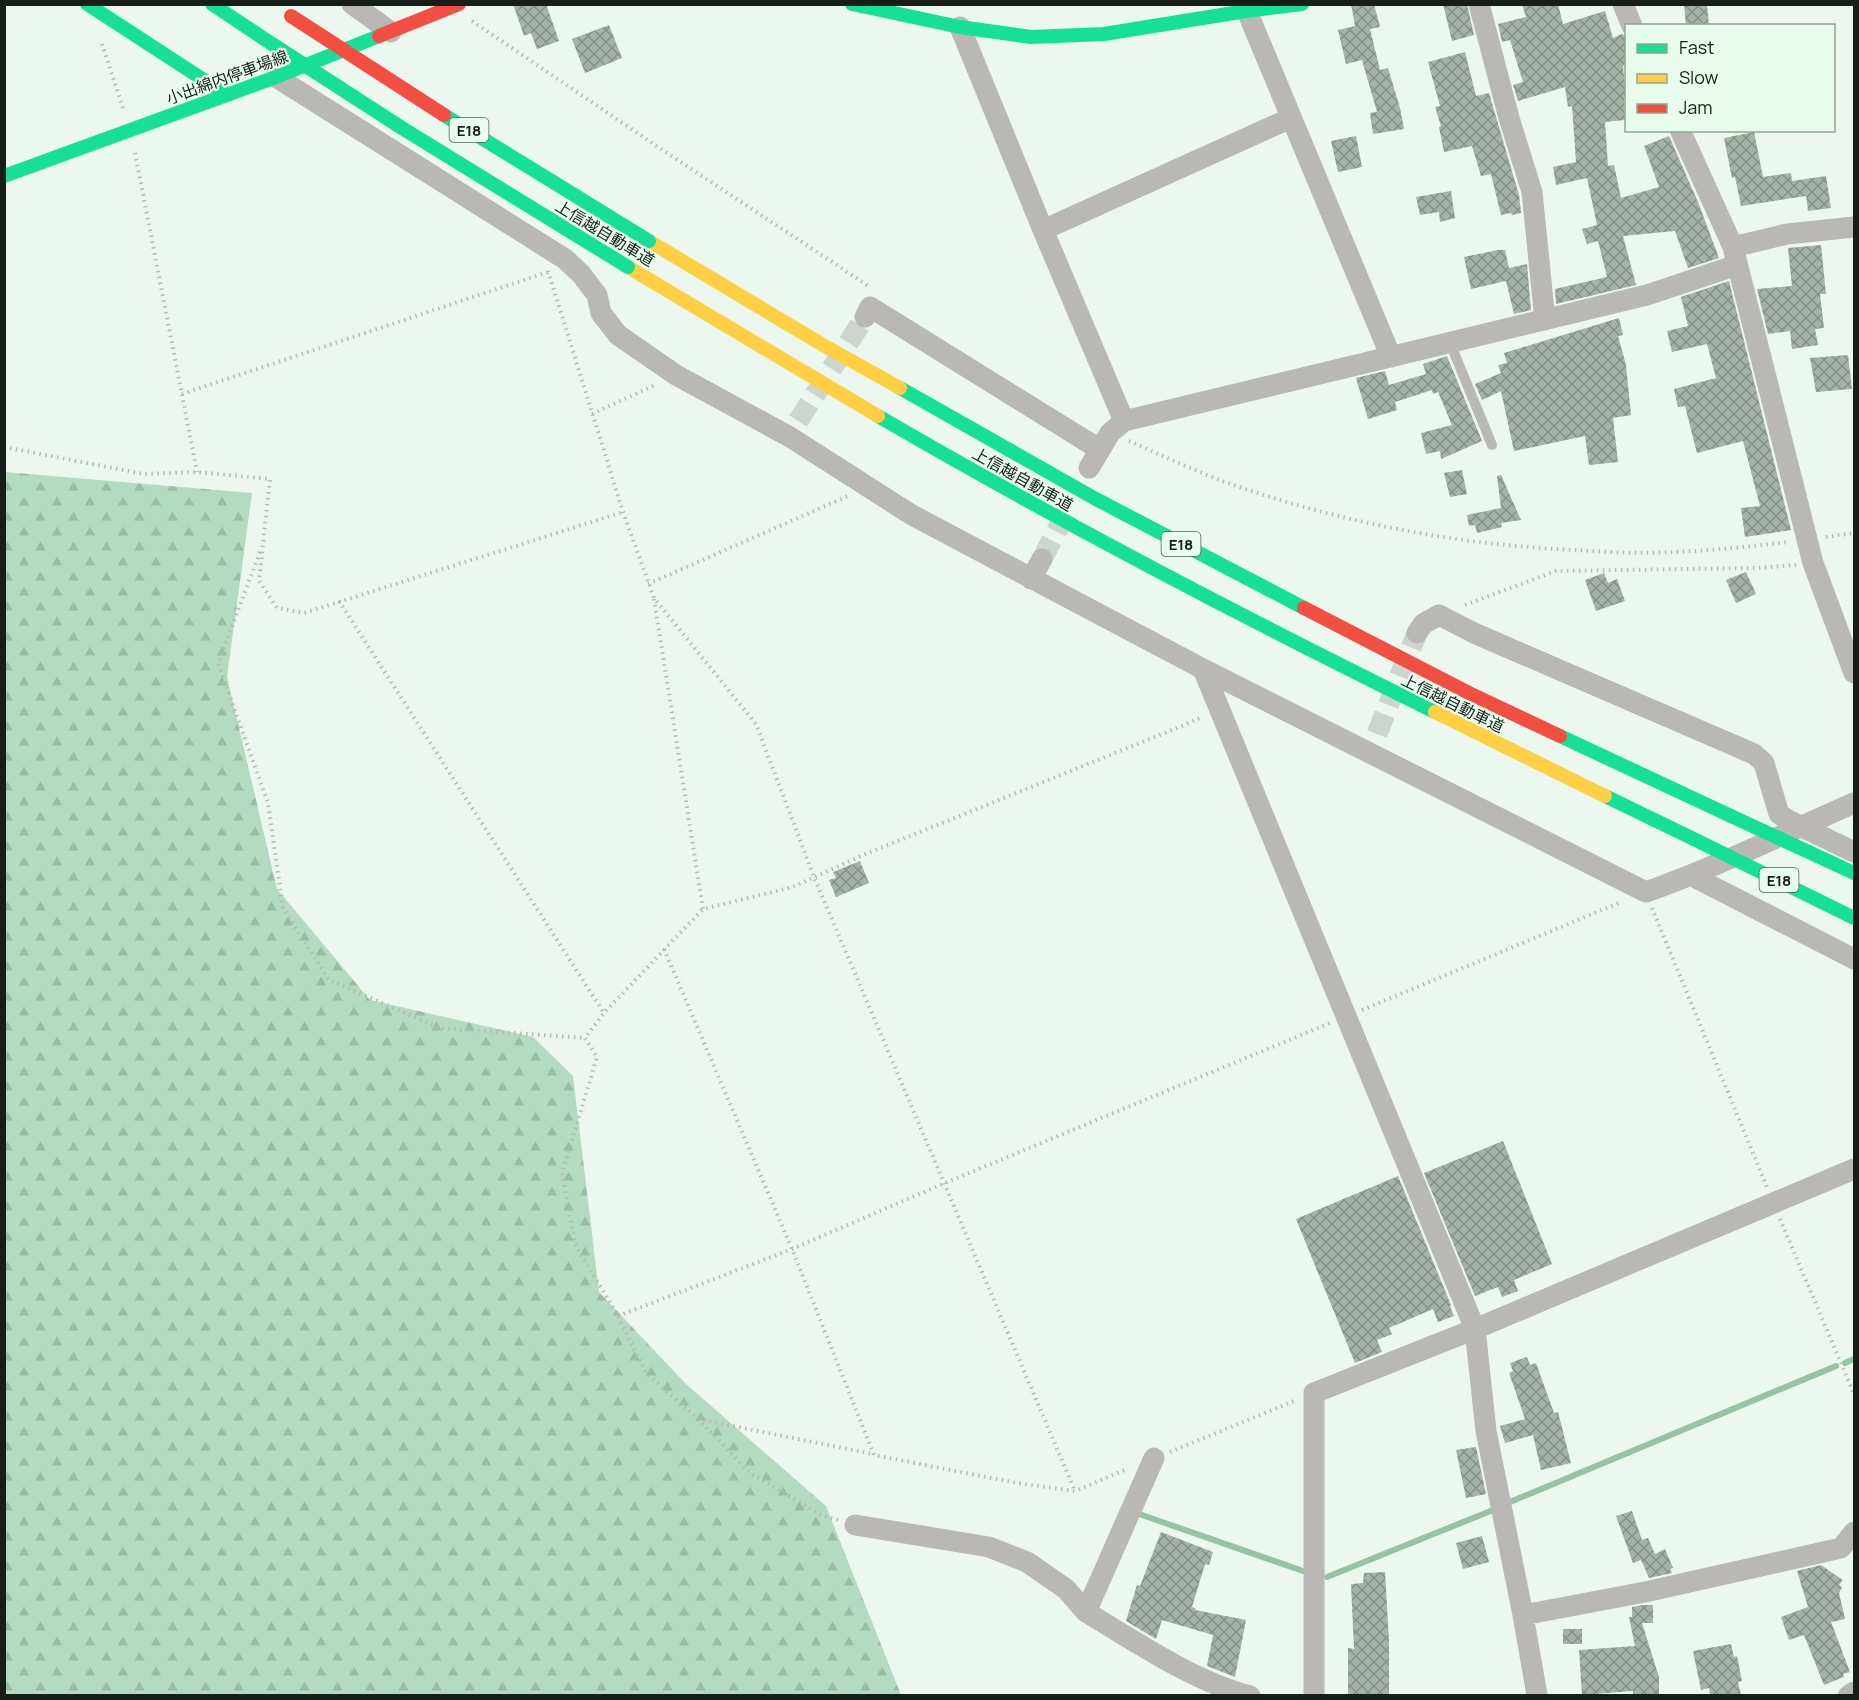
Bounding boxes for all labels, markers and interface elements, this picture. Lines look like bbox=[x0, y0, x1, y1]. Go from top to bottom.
legend bbox=[1625, 24, 1835, 132]
text: Fast bbox=[1679, 35, 1714, 59]
street label: 小出綿内停車場線 bbox=[163, 45, 291, 109]
text: Slow bbox=[1679, 65, 1719, 89]
text: Jam bbox=[1679, 95, 1713, 119]
road number: E18 bbox=[450, 118, 488, 142]
street label: 上信越自動車道 bbox=[551, 195, 659, 271]
street label: 上信越自動車道 bbox=[969, 442, 1077, 516]
road number: E18 bbox=[1162, 532, 1200, 556]
street label: 上信越自動車道 bbox=[1398, 669, 1508, 737]
road number: E18 bbox=[1760, 868, 1798, 892]

